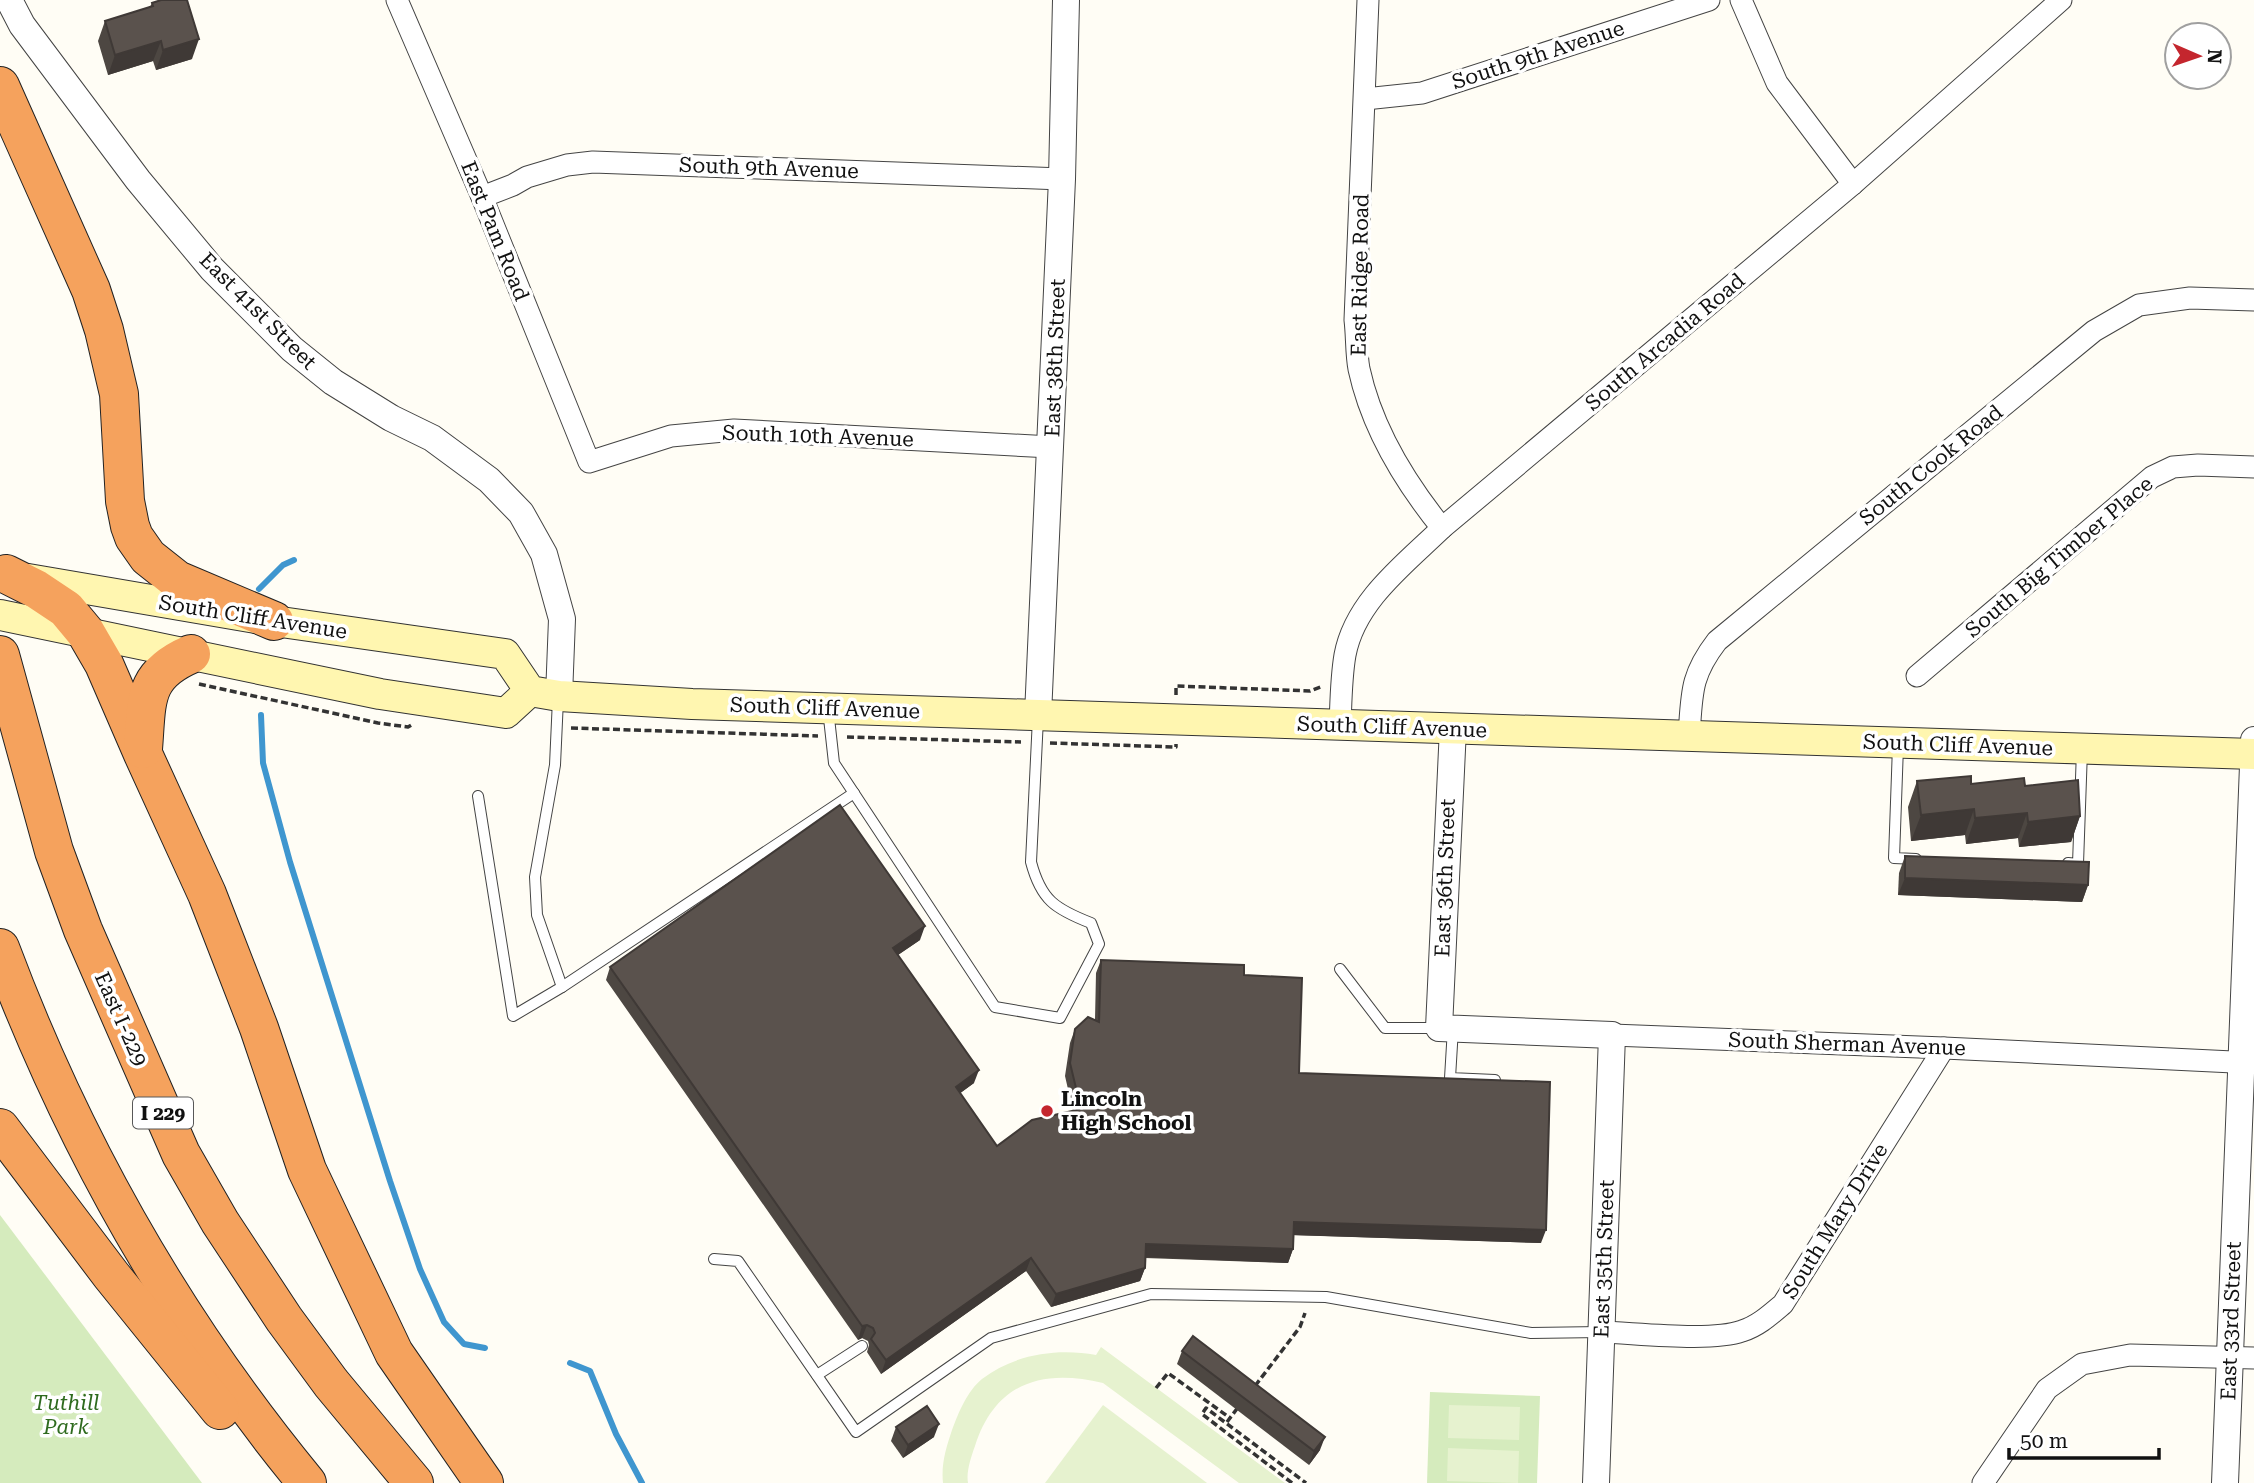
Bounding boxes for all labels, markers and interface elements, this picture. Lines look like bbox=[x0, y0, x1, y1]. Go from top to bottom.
street label: South 9th Avenue bbox=[1449, 16, 1627, 94]
north arrow bbox=[2163, 21, 2233, 91]
text: N bbox=[2203, 49, 2226, 65]
street label: South 9th Avenue bbox=[679, 153, 859, 183]
street label: East Pam Road bbox=[456, 158, 534, 305]
street label: East Ridge Road bbox=[1347, 193, 1373, 357]
street label: East 41st Street bbox=[195, 248, 321, 374]
street label: South Arcadia Road bbox=[1580, 268, 1750, 416]
street label: East 38th Street bbox=[1040, 278, 1070, 438]
street label: South Cook Road bbox=[1855, 400, 2008, 530]
street label: South 10th Avenue bbox=[722, 421, 914, 451]
street label: South Big Timber Place bbox=[1961, 472, 2157, 642]
street label: South Cliff Avenue bbox=[157, 590, 349, 644]
street label: South Cliff Avenue bbox=[730, 693, 920, 723]
street label: South Cliff Avenue bbox=[1297, 712, 1487, 742]
street label: South Cliff Avenue bbox=[1863, 730, 2053, 760]
street label: East 36th Street bbox=[1430, 798, 1460, 958]
street label: East I-229 bbox=[90, 968, 152, 1070]
street label: South Sherman Avenue bbox=[1728, 1028, 1966, 1060]
place label: Lincoln High School bbox=[1061, 1087, 1192, 1135]
road number: I 229 bbox=[133, 1098, 193, 1128]
marker: Lincoln High School bbox=[1039, 1103, 1055, 1119]
street label: South Mary Drive bbox=[1777, 1139, 1893, 1303]
street label: East 35th Street bbox=[1589, 1179, 1619, 1339]
street label: East 33rd Street bbox=[2216, 1241, 2246, 1401]
park label: Tuthill Park bbox=[33, 1391, 99, 1439]
scale bar bbox=[2009, 1416, 2160, 1460]
text: 50 m bbox=[2020, 1429, 2068, 1453]

